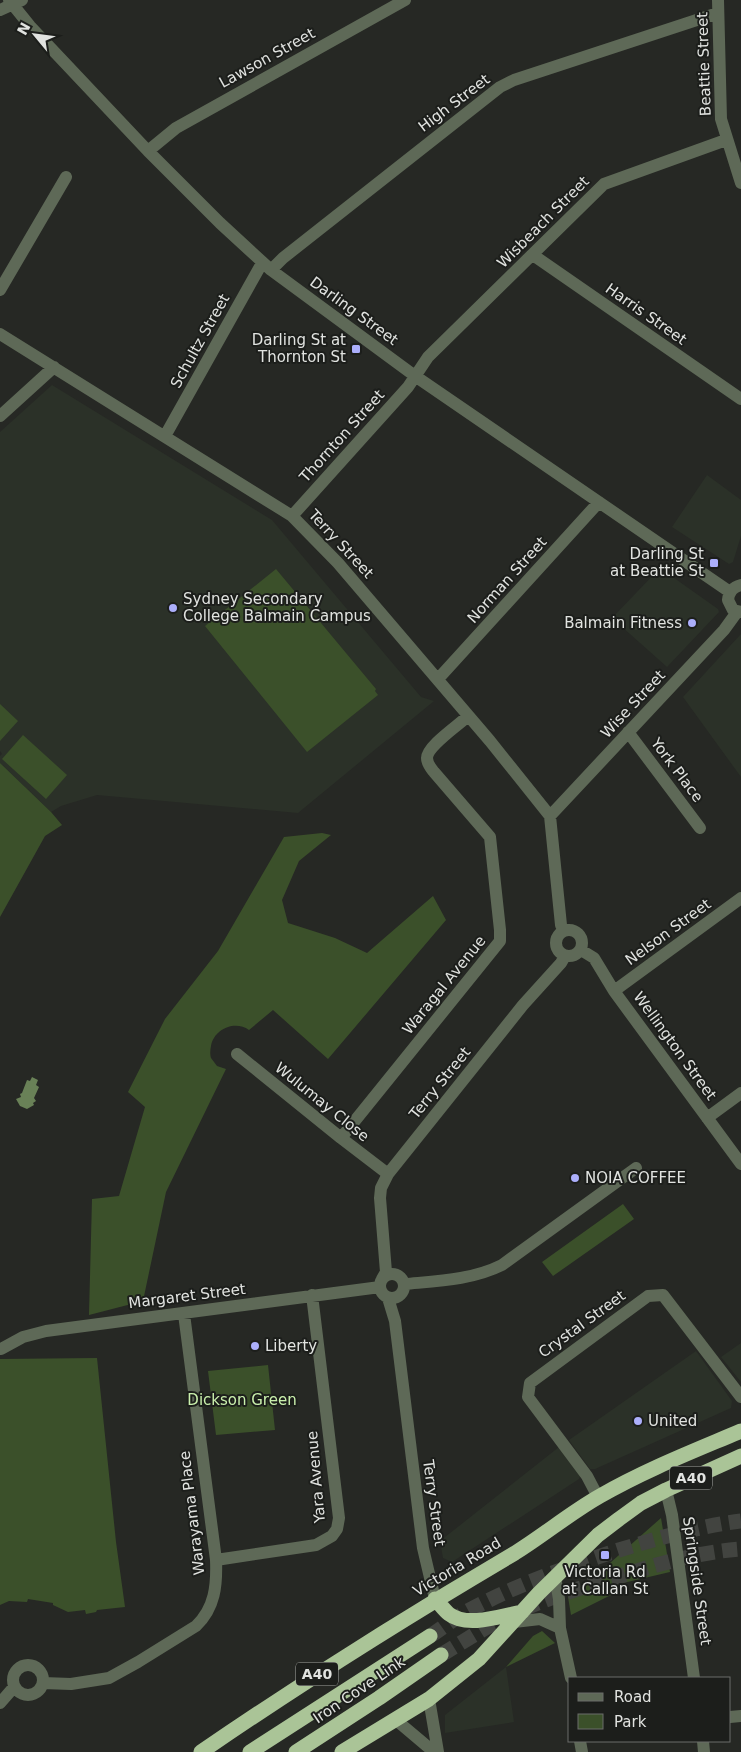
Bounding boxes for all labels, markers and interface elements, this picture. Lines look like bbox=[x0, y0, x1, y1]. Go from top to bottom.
north arrow bbox=[10, 10, 60, 60]
street label: Beattie Street bbox=[693, 11, 715, 116]
text: N bbox=[14, 20, 33, 38]
street label: Lawson Street bbox=[216, 24, 318, 92]
street label: High Street bbox=[415, 70, 493, 136]
street label: Wisbeach Street bbox=[493, 172, 593, 272]
street label: Darling Street bbox=[306, 273, 402, 349]
street label: Harris Street bbox=[602, 279, 690, 349]
street label: Schultz Street bbox=[167, 291, 233, 391]
place label: Darling St at Thornton St bbox=[252, 331, 346, 366]
marker: Darling St at Thornton St bbox=[350, 343, 362, 355]
street label: Thornton Street bbox=[295, 386, 388, 487]
street label: Terry Street bbox=[304, 505, 377, 582]
street label: Norman Street bbox=[464, 533, 551, 627]
place label: Darling St at Beattie St bbox=[610, 545, 704, 580]
marker: Darling St at Beattie St bbox=[708, 557, 720, 569]
place label: Sydney Secondary College Balmain Campus bbox=[183, 590, 371, 625]
marker: Sydney Secondary College Balmain Campus bbox=[167, 602, 179, 614]
place label: Balmain Fitness bbox=[564, 614, 682, 632]
marker: Balmain Fitness bbox=[686, 617, 698, 629]
street label: Wise Street bbox=[597, 666, 669, 742]
street label: York Place bbox=[646, 733, 707, 806]
street label: Nelson Street bbox=[622, 895, 714, 969]
street label: Waragal Avenue bbox=[399, 932, 489, 1038]
street label: Wellington Street bbox=[630, 988, 720, 1104]
street label: Terry Street bbox=[405, 1043, 474, 1123]
street label: Wulumay Close bbox=[271, 1059, 373, 1145]
place label: NOIA COFFEE bbox=[585, 1169, 686, 1187]
marker: NOIA COFFEE bbox=[569, 1172, 581, 1184]
street label: Margaret Street bbox=[127, 1280, 247, 1312]
street label: Crystal Street bbox=[535, 1286, 629, 1362]
place label: Liberty bbox=[265, 1337, 317, 1355]
marker: Liberty bbox=[249, 1340, 261, 1352]
park label: Dickson Green bbox=[187, 1391, 297, 1409]
place label: United bbox=[648, 1412, 697, 1430]
marker: United bbox=[632, 1415, 644, 1427]
street label: Yara Avenue bbox=[303, 1430, 329, 1525]
street label: Warayama Place bbox=[175, 1450, 209, 1576]
street label: Terry Street bbox=[419, 1458, 449, 1548]
road number: A40 bbox=[670, 1466, 712, 1490]
street label: Springside Street bbox=[679, 1516, 715, 1646]
street label: Victoria Road bbox=[410, 1534, 504, 1600]
marker: Victoria Rd at Callan St bbox=[599, 1549, 611, 1561]
place label: Victoria Rd at Callan St bbox=[562, 1563, 648, 1598]
street label: Iron Cove Link bbox=[310, 1652, 409, 1727]
road number: A40 bbox=[296, 1662, 338, 1686]
legend bbox=[568, 1677, 731, 1742]
text: Road bbox=[614, 1688, 652, 1706]
text: Park bbox=[614, 1713, 647, 1731]

